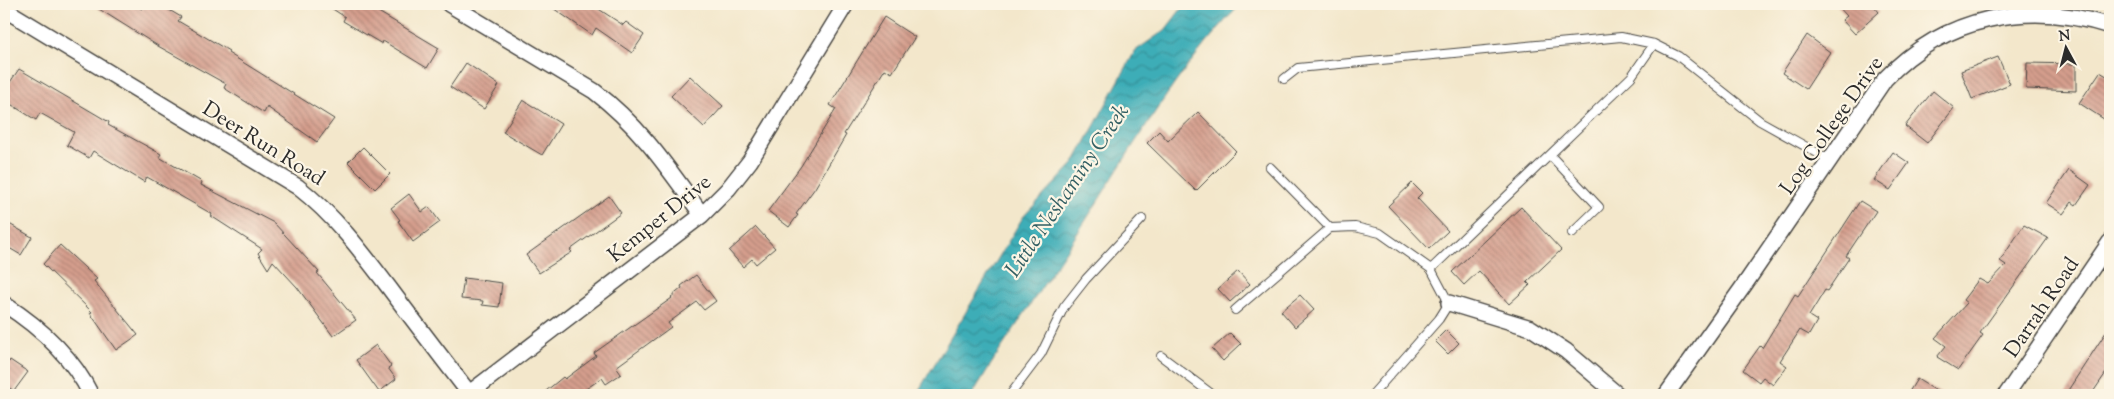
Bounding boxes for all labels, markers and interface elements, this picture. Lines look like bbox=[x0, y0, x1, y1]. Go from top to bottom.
north arrow bbox=[2042, 22, 2092, 72]
text: N bbox=[2058, 26, 2071, 48]
street label: Log College Drive bbox=[1774, 51, 1892, 201]
street label: Deer Run Road bbox=[196, 95, 330, 194]
water label: Little Neshaminy Creek bbox=[998, 99, 1138, 285]
street label: Kemper Drive bbox=[602, 168, 718, 271]
street label: Darrah Road bbox=[1998, 252, 2087, 364]

